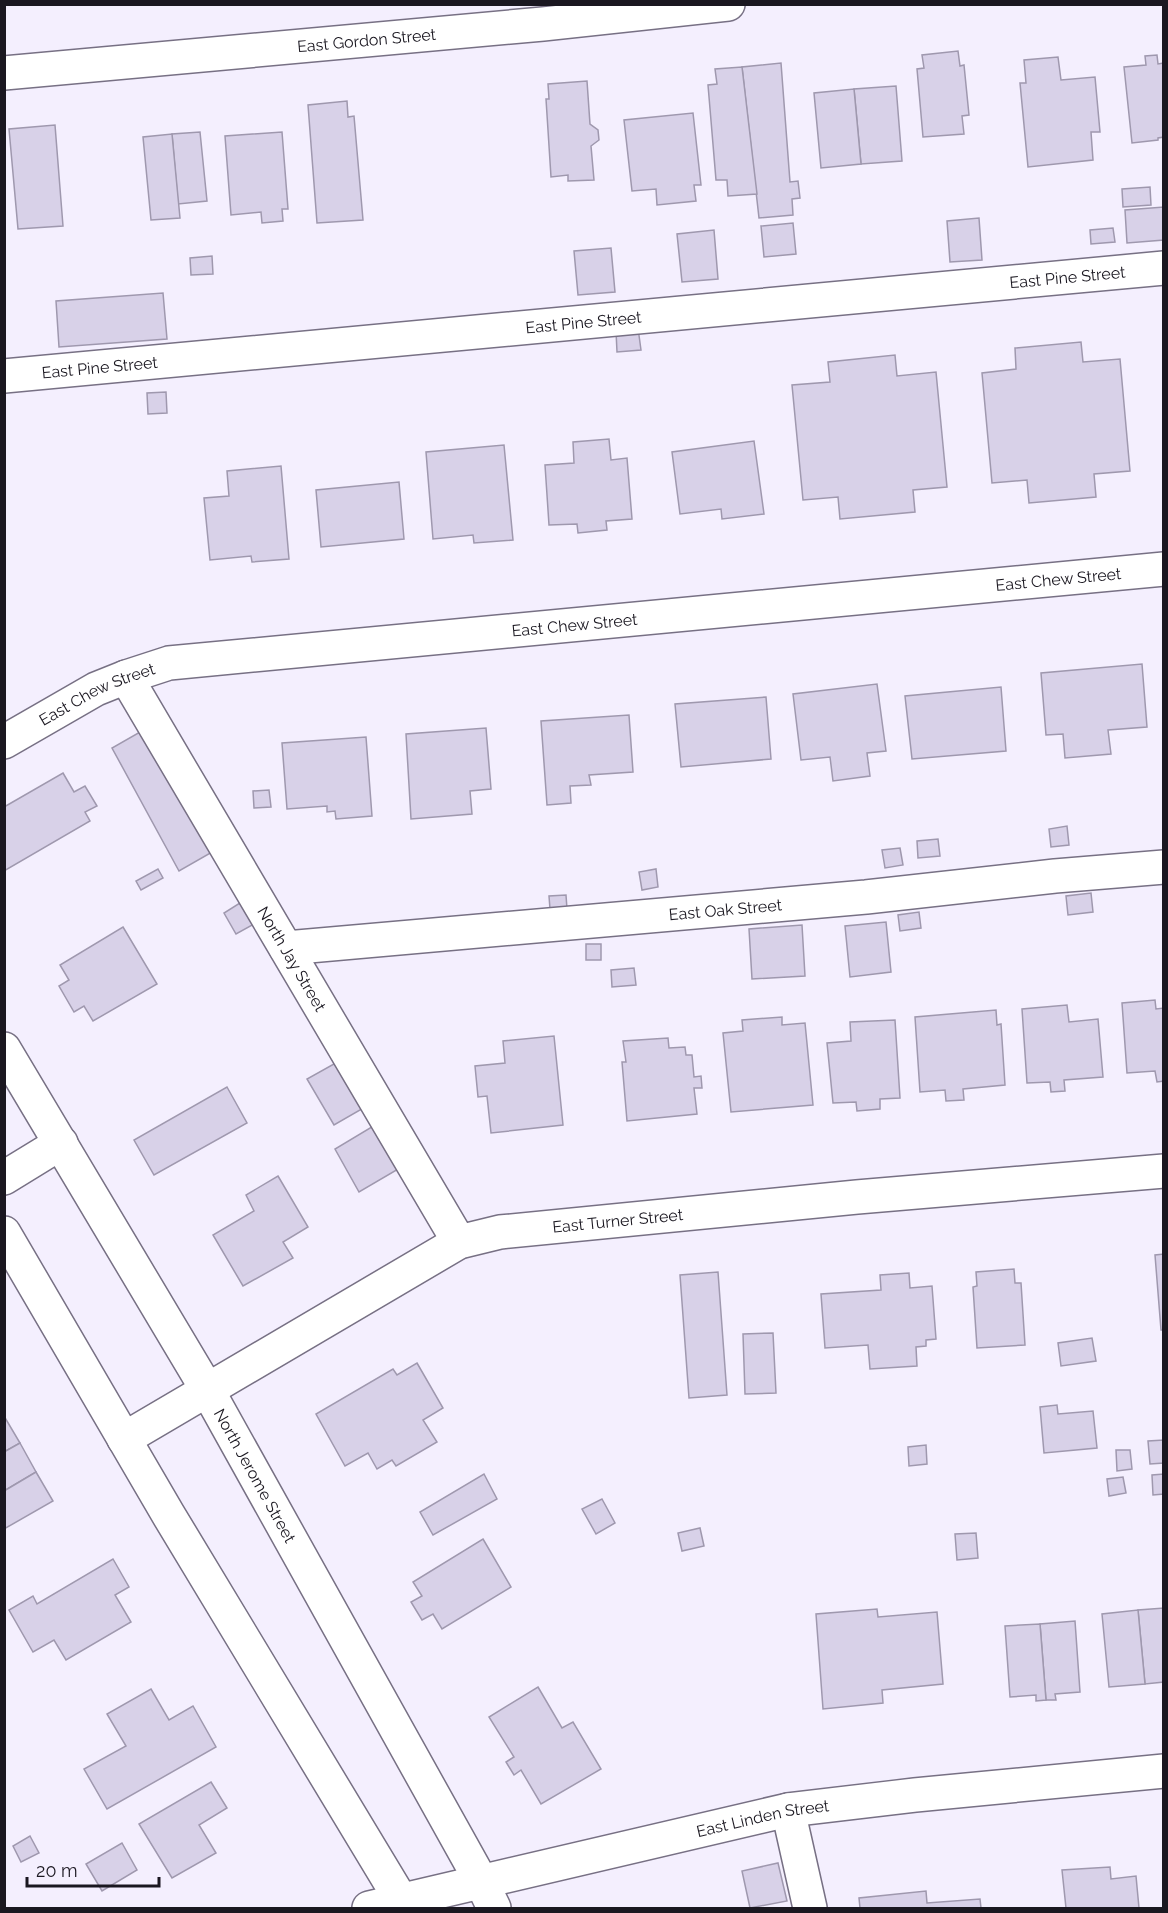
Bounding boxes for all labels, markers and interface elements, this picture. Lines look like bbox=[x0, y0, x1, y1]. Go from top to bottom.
street label: East Gordon Street bbox=[296, 24, 437, 56]
street label: East Pine Street bbox=[1009, 262, 1127, 292]
street label: East Pine Street bbox=[525, 307, 643, 337]
street label: East Pine Street bbox=[41, 352, 159, 382]
street label: East Chew Street bbox=[995, 564, 1123, 594]
street label: East Chew Street bbox=[511, 609, 639, 640]
street label: East Chew Street bbox=[36, 659, 158, 729]
street label: East Oak Street bbox=[668, 895, 783, 924]
street label: North Jay Street bbox=[254, 903, 331, 1015]
street label: East Turner Street bbox=[551, 1205, 684, 1236]
street label: North Jerome Street bbox=[210, 1405, 300, 1546]
street label: East Linden Street bbox=[694, 1796, 831, 1841]
scale bar bbox=[27, 1850, 159, 1888]
text: 20 m bbox=[36, 1860, 78, 1881]

